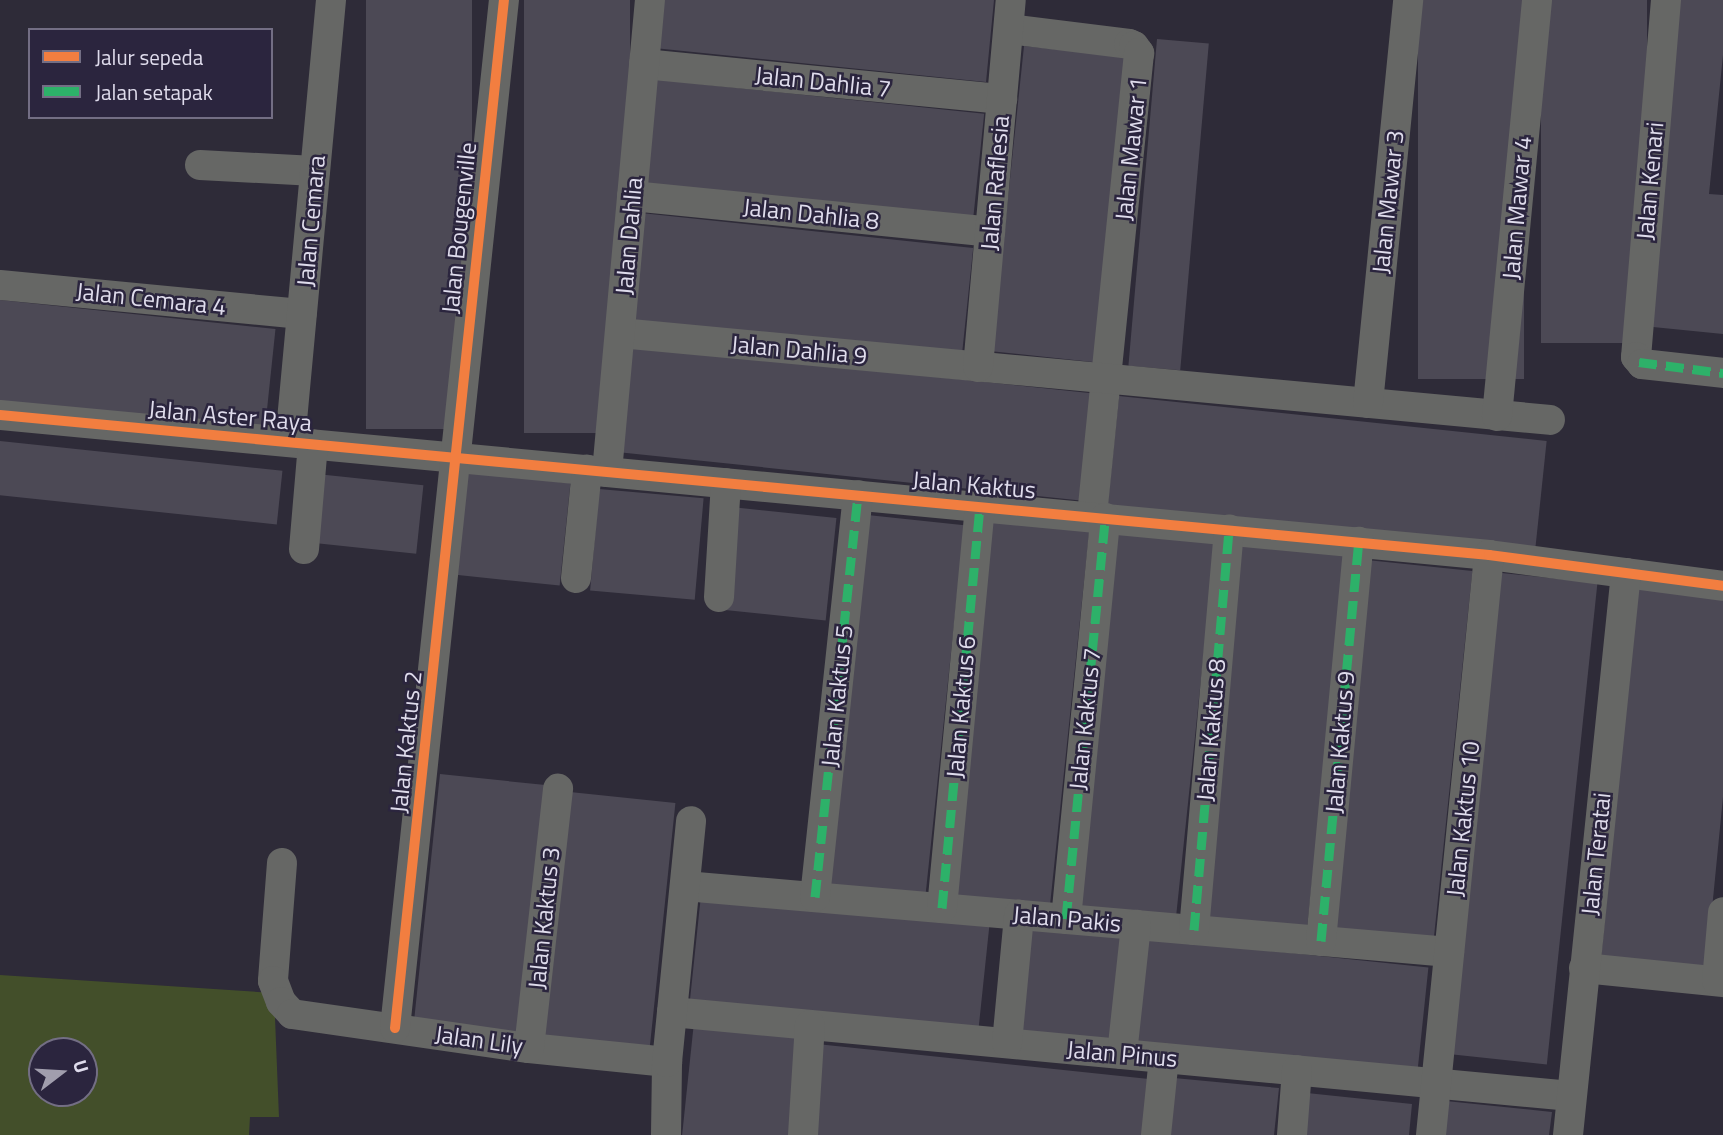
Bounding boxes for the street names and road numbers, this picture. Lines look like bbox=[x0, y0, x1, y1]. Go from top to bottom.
street label: Jalan Dahlia 7 bbox=[754, 61, 892, 103]
street label: Jalan Mawar 1 bbox=[1109, 76, 1153, 222]
street label: Jalan Raflesia bbox=[975, 114, 1015, 252]
street label: Jalan Kenari bbox=[1630, 121, 1670, 241]
street label: Jalan Mawar 3 bbox=[1366, 129, 1410, 275]
street label: Jalan Mawar 4 bbox=[1496, 135, 1538, 281]
street label: Jalan Bougenville bbox=[436, 141, 482, 315]
street label: Jalan Cemara bbox=[291, 154, 331, 288]
street label: Jalan Dahlia bbox=[610, 176, 648, 296]
street label: Jalan Dahlia 8 bbox=[742, 193, 880, 235]
street label: Jalan Cemara 4 bbox=[75, 277, 227, 321]
street label: Jalan Dahlia 9 bbox=[730, 330, 868, 370]
street label: Jalan Aster Raya bbox=[147, 394, 313, 438]
street label: Jalan Kaktus bbox=[911, 465, 1037, 505]
street label: Jalan Kaktus 5 bbox=[815, 623, 859, 769]
street label: Jalan Kaktus 6 bbox=[940, 635, 982, 779]
street label: Jalan Kaktus 7 bbox=[1063, 646, 1107, 792]
street label: Jalan Kaktus 8 bbox=[1190, 658, 1232, 802]
street label: Jalan Kaktus 2 bbox=[384, 669, 428, 815]
street label: Jalan Kaktus 9 bbox=[1319, 670, 1361, 814]
street label: Jalan Kaktus 10 bbox=[1441, 740, 1485, 898]
street label: Jalan Teratai bbox=[1575, 791, 1617, 917]
street label: Jalan Kaktus 3 bbox=[522, 845, 566, 991]
street label: Jalan Pakis bbox=[1012, 900, 1122, 938]
street label: Jalan Lily bbox=[433, 1020, 525, 1060]
street label: Jalan Pinus bbox=[1065, 1035, 1179, 1073]

